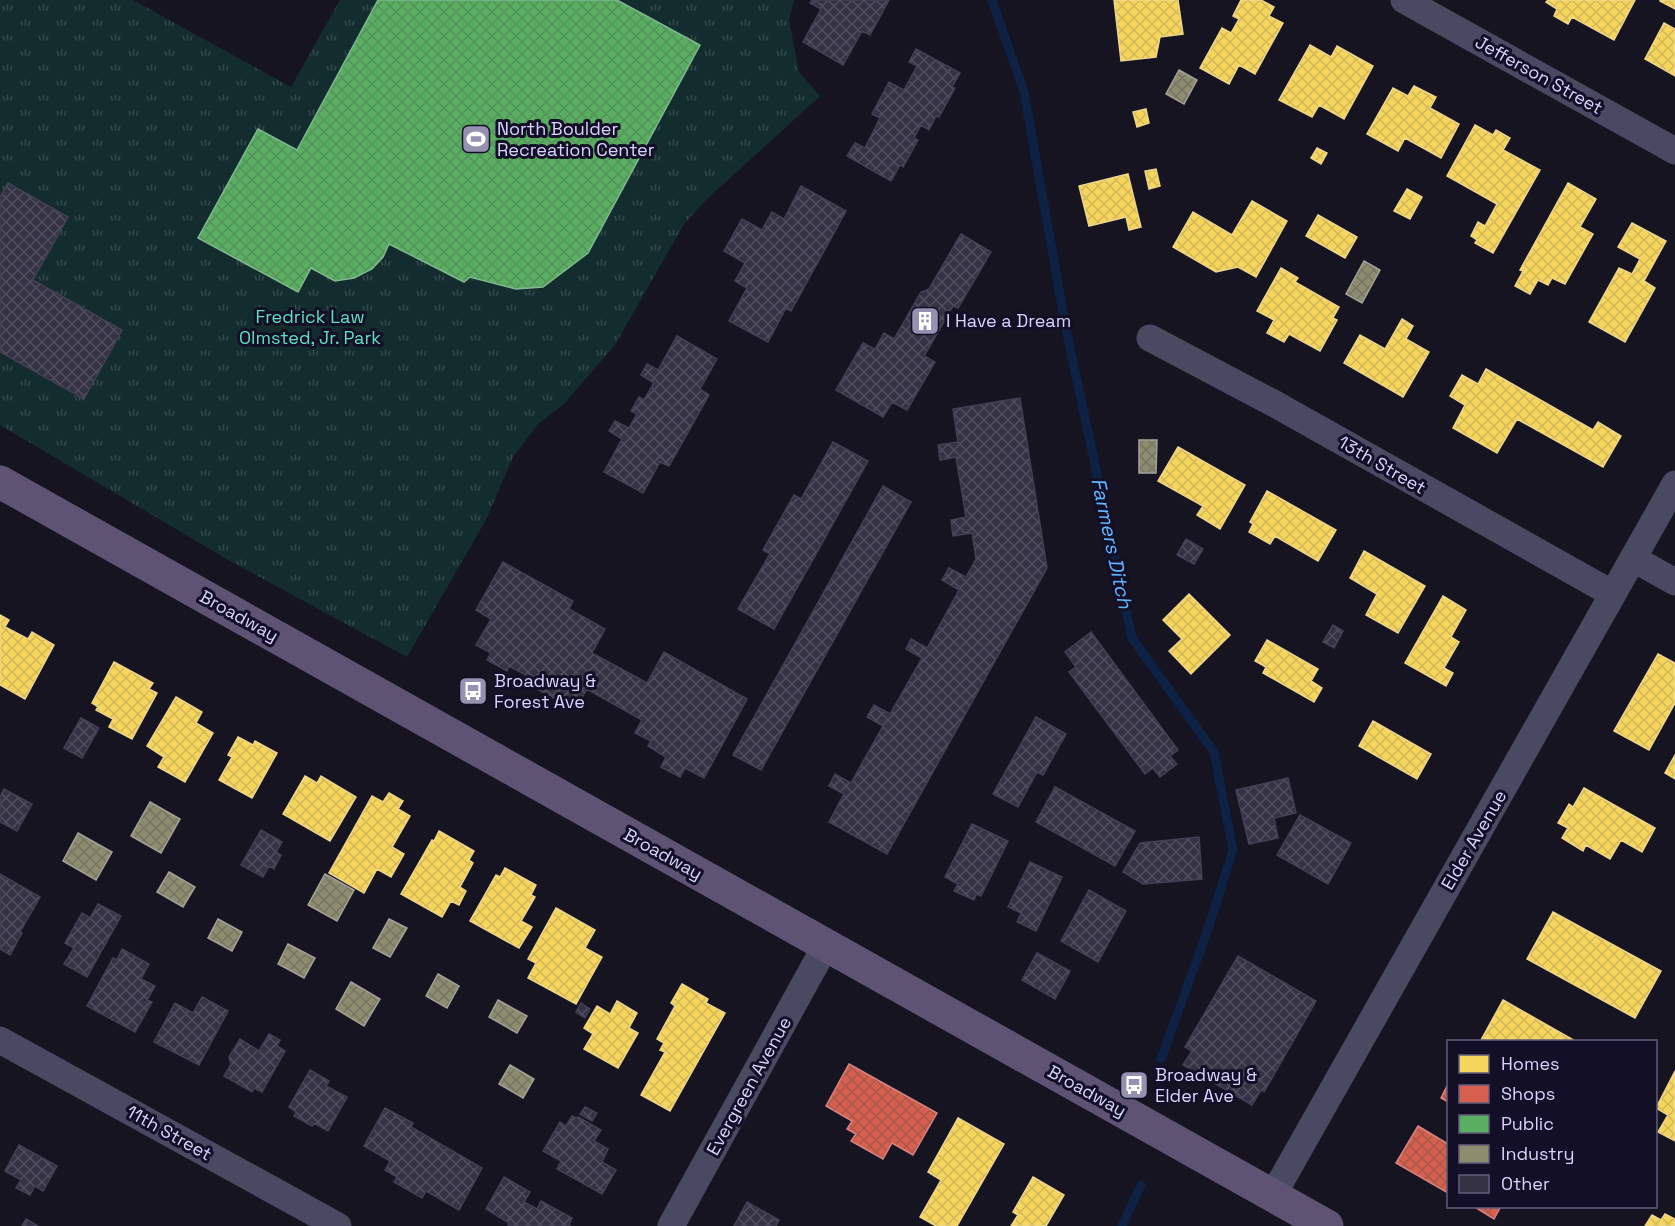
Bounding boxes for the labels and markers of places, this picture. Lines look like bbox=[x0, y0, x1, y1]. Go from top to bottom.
place label: North Boulder Recreation Center bbox=[497, 117, 655, 161]
sports icon: North Boulder Recreation Center bbox=[460, 123, 492, 155]
building icon: I Have a Dream bbox=[909, 305, 941, 337]
place label: I Have a Dream bbox=[946, 309, 1071, 332]
place label: Broadway & Forest Ave bbox=[494, 669, 596, 713]
bus stop icon: Broadway & Forest Ave bbox=[457, 675, 489, 707]
place label: Broadway & Elder Ave bbox=[1155, 1063, 1257, 1107]
bus stop icon: Broadway & Elder Ave bbox=[1118, 1069, 1150, 1101]

